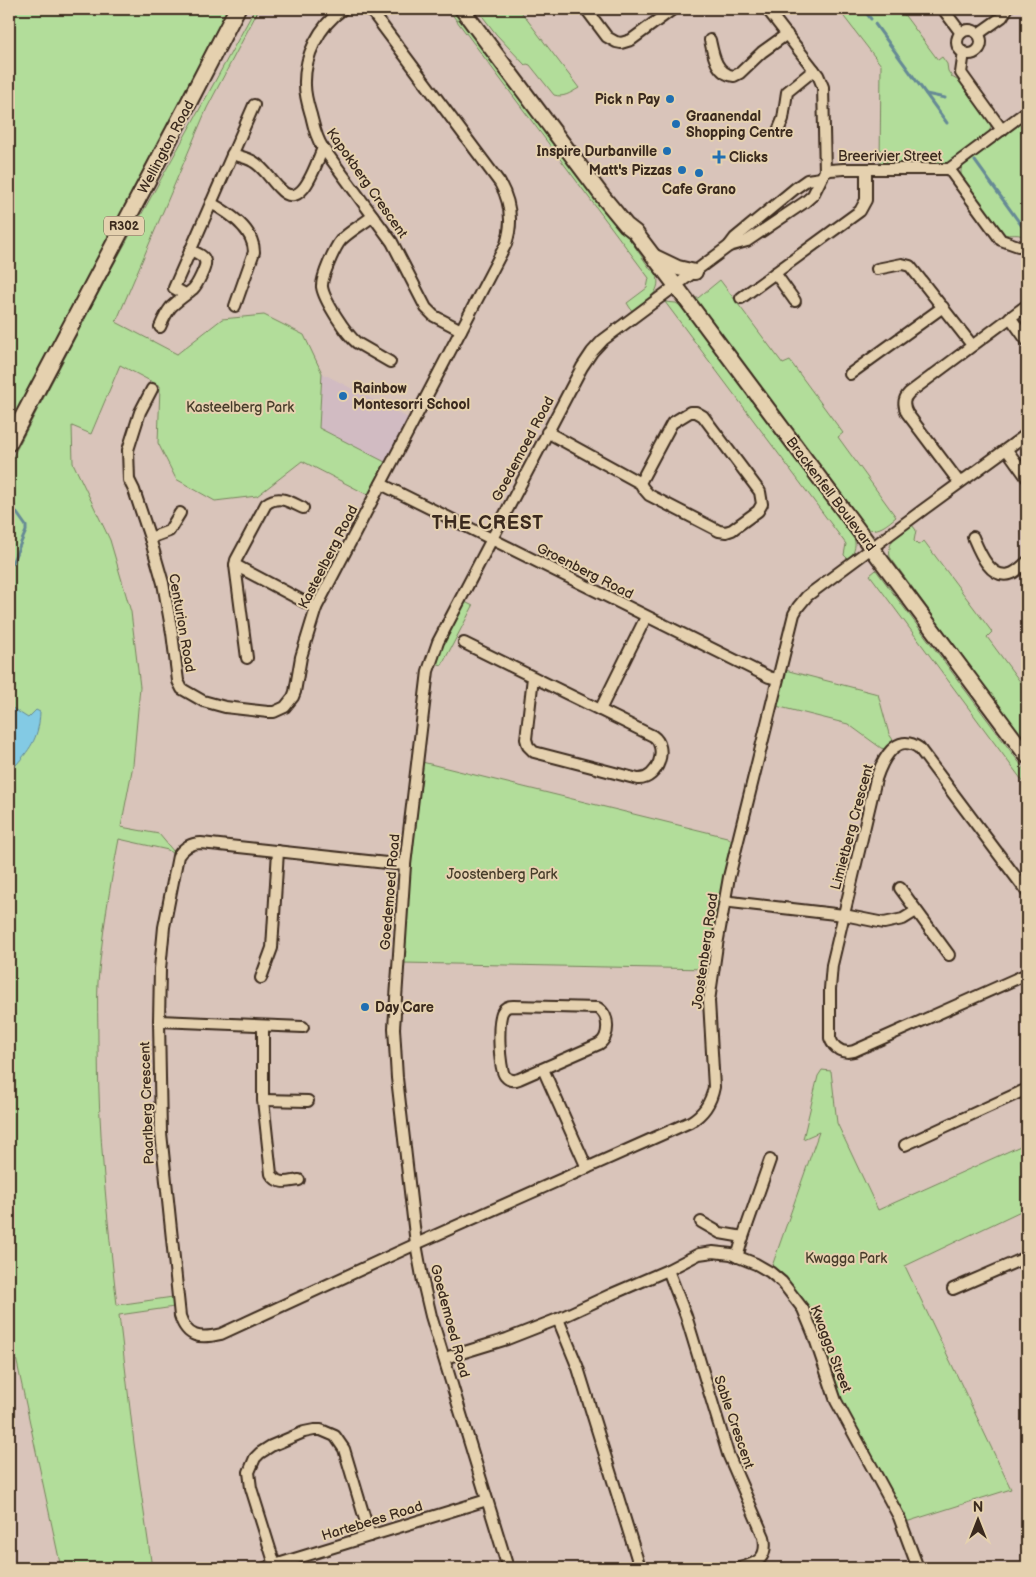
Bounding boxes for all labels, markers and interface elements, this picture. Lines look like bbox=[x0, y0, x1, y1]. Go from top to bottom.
place label: Pick n Pay bbox=[595, 91, 661, 108]
marker: Pick n Pay bbox=[664, 93, 676, 105]
street label: Wellington Road bbox=[134, 97, 198, 197]
place label: Graanendal Shopping Centre bbox=[686, 108, 793, 141]
marker: Graanendal Shopping Centre bbox=[670, 118, 682, 130]
street label: Kapokberg Crescent bbox=[323, 125, 412, 242]
place label: Inspire Durbanville bbox=[537, 143, 657, 160]
marker: Inspire Durbanville bbox=[661, 145, 673, 157]
street label: Breerivier Street bbox=[838, 148, 943, 165]
place label: Clicks bbox=[729, 149, 768, 166]
marker: Clicks bbox=[713, 151, 725, 163]
place label: Matt's Pizzas bbox=[589, 162, 672, 179]
marker: Matt's Pizzas bbox=[676, 164, 688, 176]
marker: Cafe Grano bbox=[693, 167, 705, 179]
place label: Cafe Grano bbox=[662, 181, 736, 198]
road number: R302 bbox=[104, 217, 144, 236]
place label: Rainbow Montesorri School bbox=[353, 380, 470, 413]
marker: Rainbow Montesorri School bbox=[337, 390, 349, 402]
street label: Goedemoed Road bbox=[488, 394, 558, 504]
park label: Kasteelberg Park bbox=[186, 399, 294, 416]
street label: Brackenfell Boulevard bbox=[783, 434, 879, 554]
street label: Kasteelberg Road bbox=[295, 502, 361, 612]
district label: THE CREST bbox=[432, 512, 544, 535]
street label: Groenberg Road bbox=[534, 539, 636, 603]
street label: Centurion Road bbox=[165, 572, 199, 674]
street label: Limietberg Crescent bbox=[827, 762, 877, 892]
street label: Goedemoed Road bbox=[376, 833, 404, 951]
park label: Joostenberg Park bbox=[447, 866, 558, 883]
street label: Joostenberg Road bbox=[688, 892, 722, 1010]
place label: Day Care bbox=[375, 999, 434, 1016]
marker: Day Care bbox=[359, 1001, 371, 1013]
street label: Paarlberg Crescent bbox=[136, 1041, 158, 1165]
park label: Kwagga Park bbox=[805, 1250, 887, 1267]
street label: Goedemoed Road bbox=[427, 1262, 473, 1380]
street label: Kwagga Street bbox=[807, 1303, 856, 1396]
street label: Sable Crescent bbox=[710, 1373, 758, 1471]
north arrow bbox=[954, 1494, 1004, 1544]
street label: Hartebees Road bbox=[320, 1498, 424, 1544]
text: N bbox=[973, 1499, 983, 1516]

